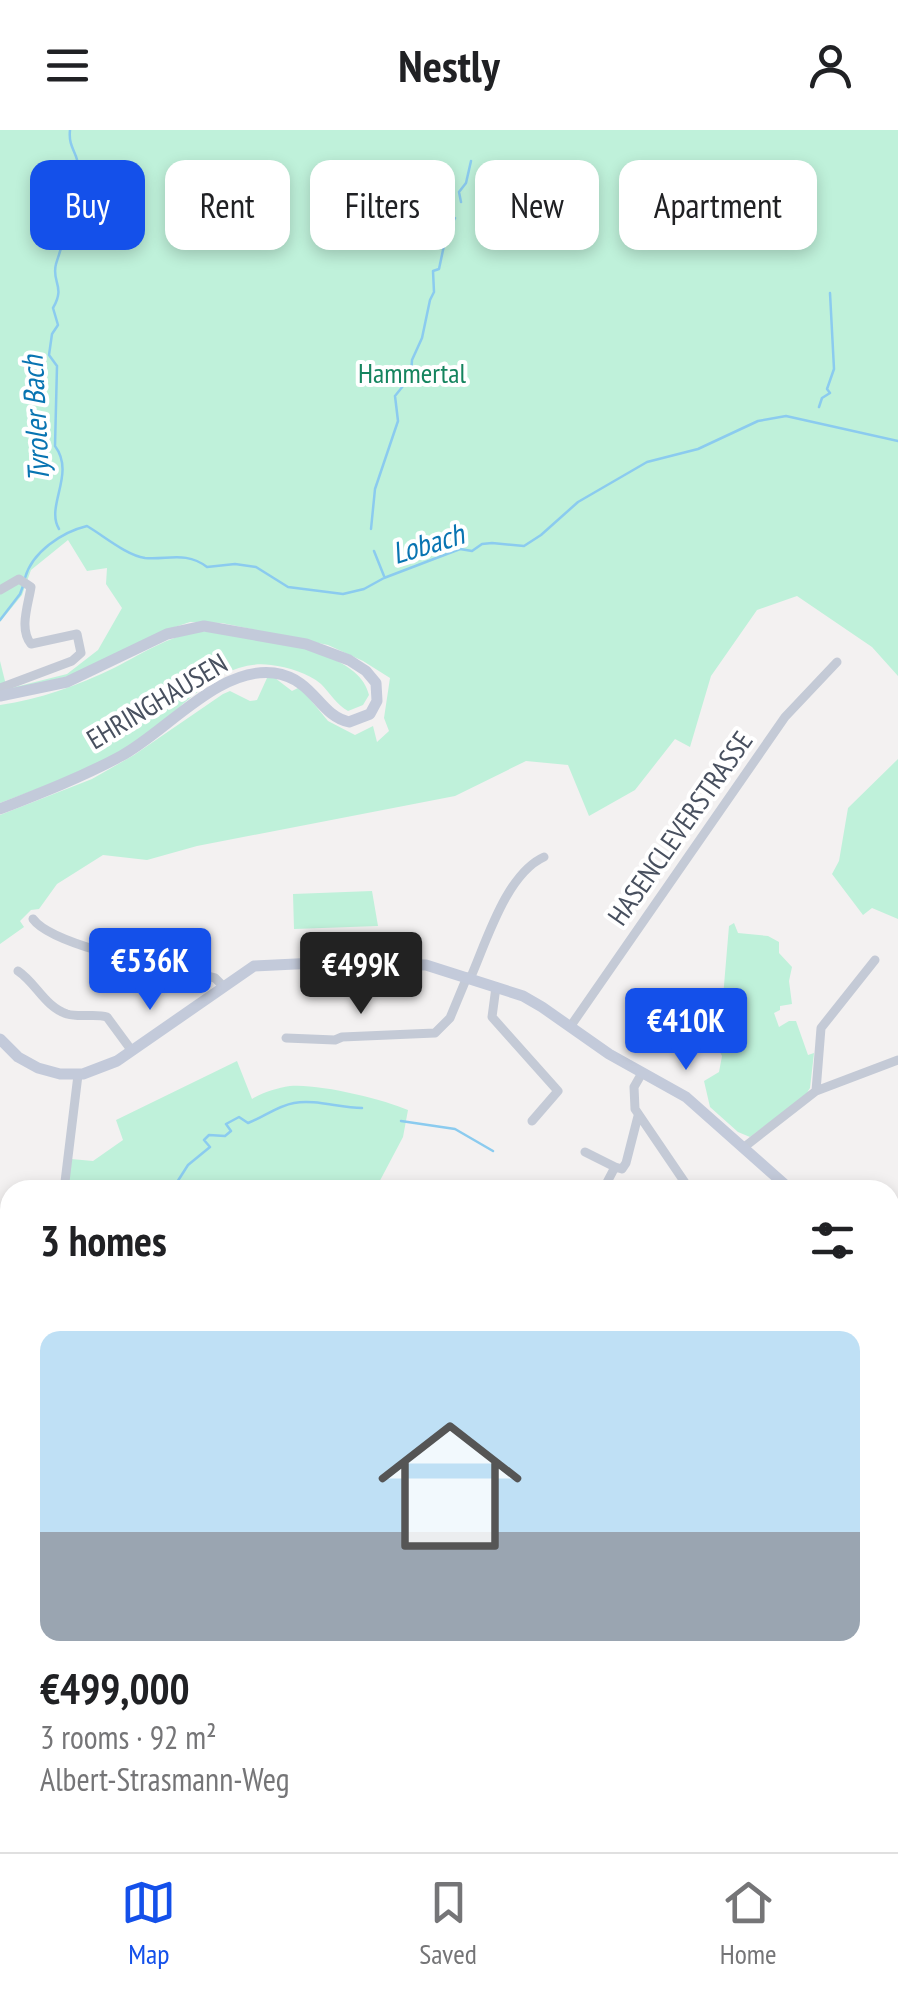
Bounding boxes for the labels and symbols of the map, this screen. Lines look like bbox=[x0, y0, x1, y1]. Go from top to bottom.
water label: Tyroler Bach bbox=[12, 353, 57, 483]
park label: Hammertal bbox=[358, 354, 466, 391]
water label: Lobach bbox=[387, 513, 470, 572]
street label: EHRINGHAUSEN bbox=[80, 644, 234, 757]
street label: HASENCLEVERSTRASSE bbox=[599, 723, 760, 932]
pin: €536K bbox=[80, 928, 220, 1013]
pin: €499K bbox=[291, 932, 431, 1017]
pin: €410K bbox=[616, 988, 756, 1073]

